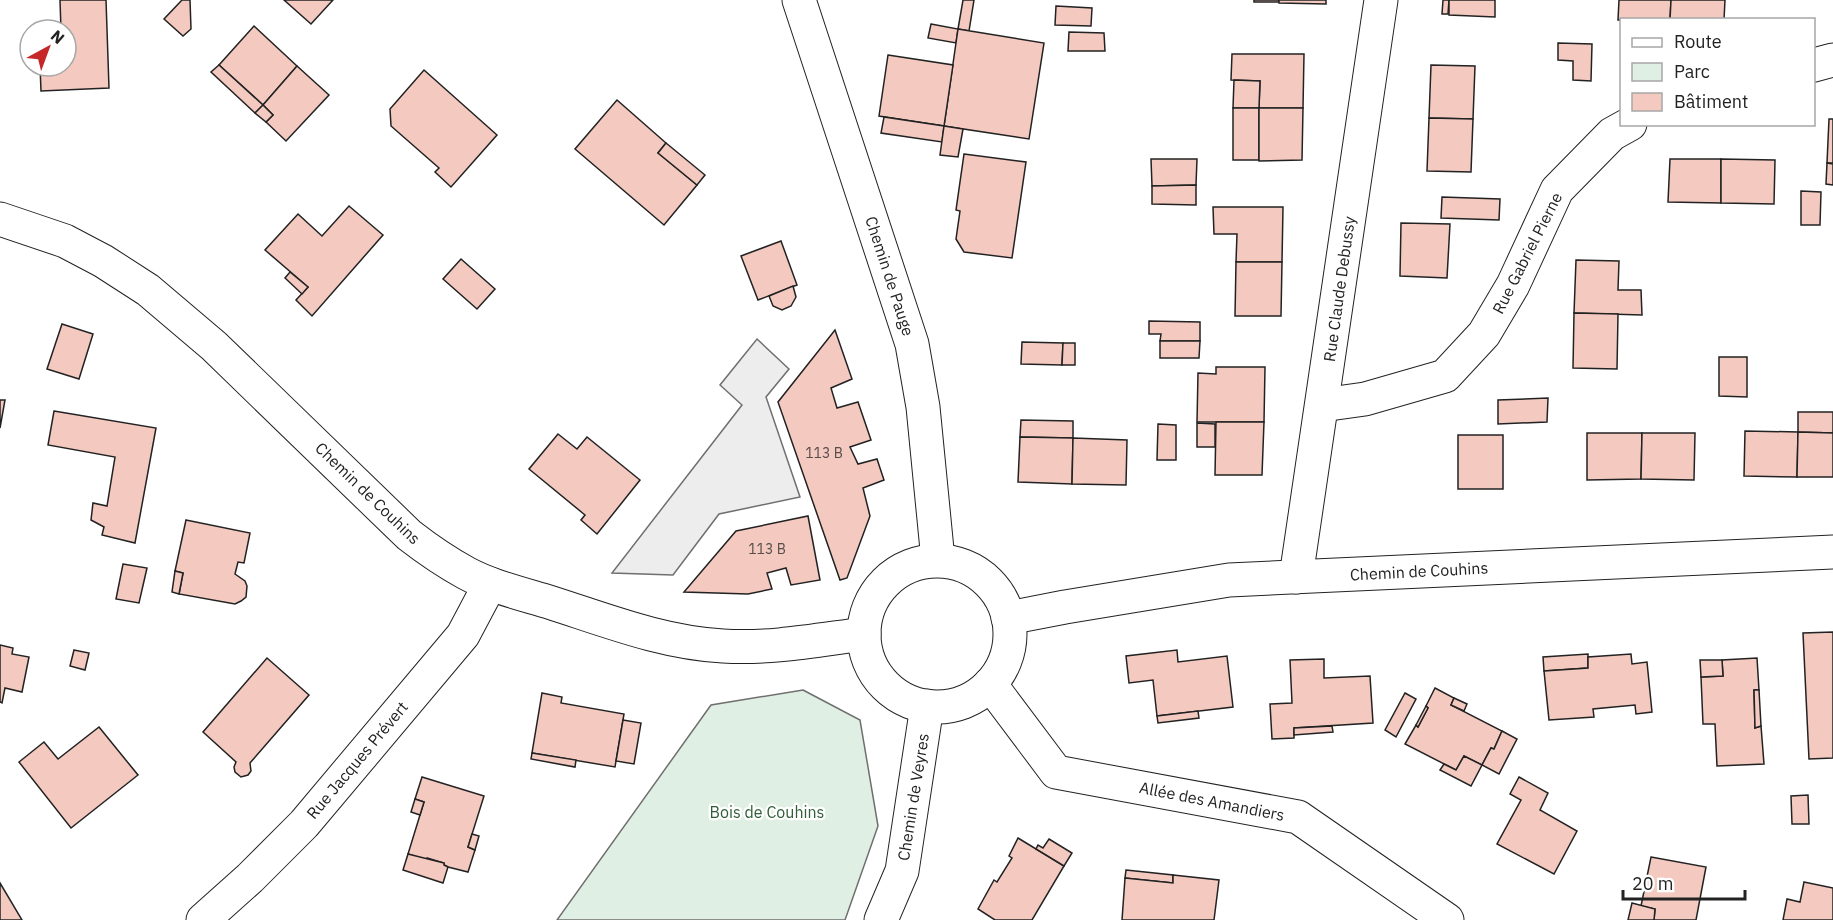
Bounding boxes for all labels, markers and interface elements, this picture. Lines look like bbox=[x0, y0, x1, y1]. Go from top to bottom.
north arrow bbox=[18, 18, 78, 78]
legend bbox=[1620, 18, 1815, 126]
text: N bbox=[47, 25, 69, 48]
text: Route bbox=[1674, 30, 1722, 53]
text: Parc bbox=[1674, 60, 1710, 83]
text: Bâtiment bbox=[1674, 90, 1748, 113]
street label: Rue Gabriel Pierne bbox=[1488, 189, 1566, 317]
street label: Chemin de Pauge bbox=[861, 214, 919, 339]
street label: Rue Claude Debussy bbox=[1319, 215, 1359, 363]
street label: Chemin de Couhins bbox=[311, 438, 425, 548]
house number: 113 B bbox=[805, 444, 843, 462]
house number: 113 B bbox=[748, 540, 786, 558]
street label: Chemin de Couhins bbox=[1349, 557, 1489, 585]
street label: Rue Jacques Prévert bbox=[302, 697, 412, 823]
street label: Chemin de Veyres bbox=[893, 732, 933, 862]
street label: Allée des Amandiers bbox=[1138, 777, 1286, 825]
park label: Bois de Couhins bbox=[710, 802, 824, 822]
scale bar bbox=[1623, 863, 1744, 901]
text: 20 m bbox=[1632, 872, 1674, 895]

